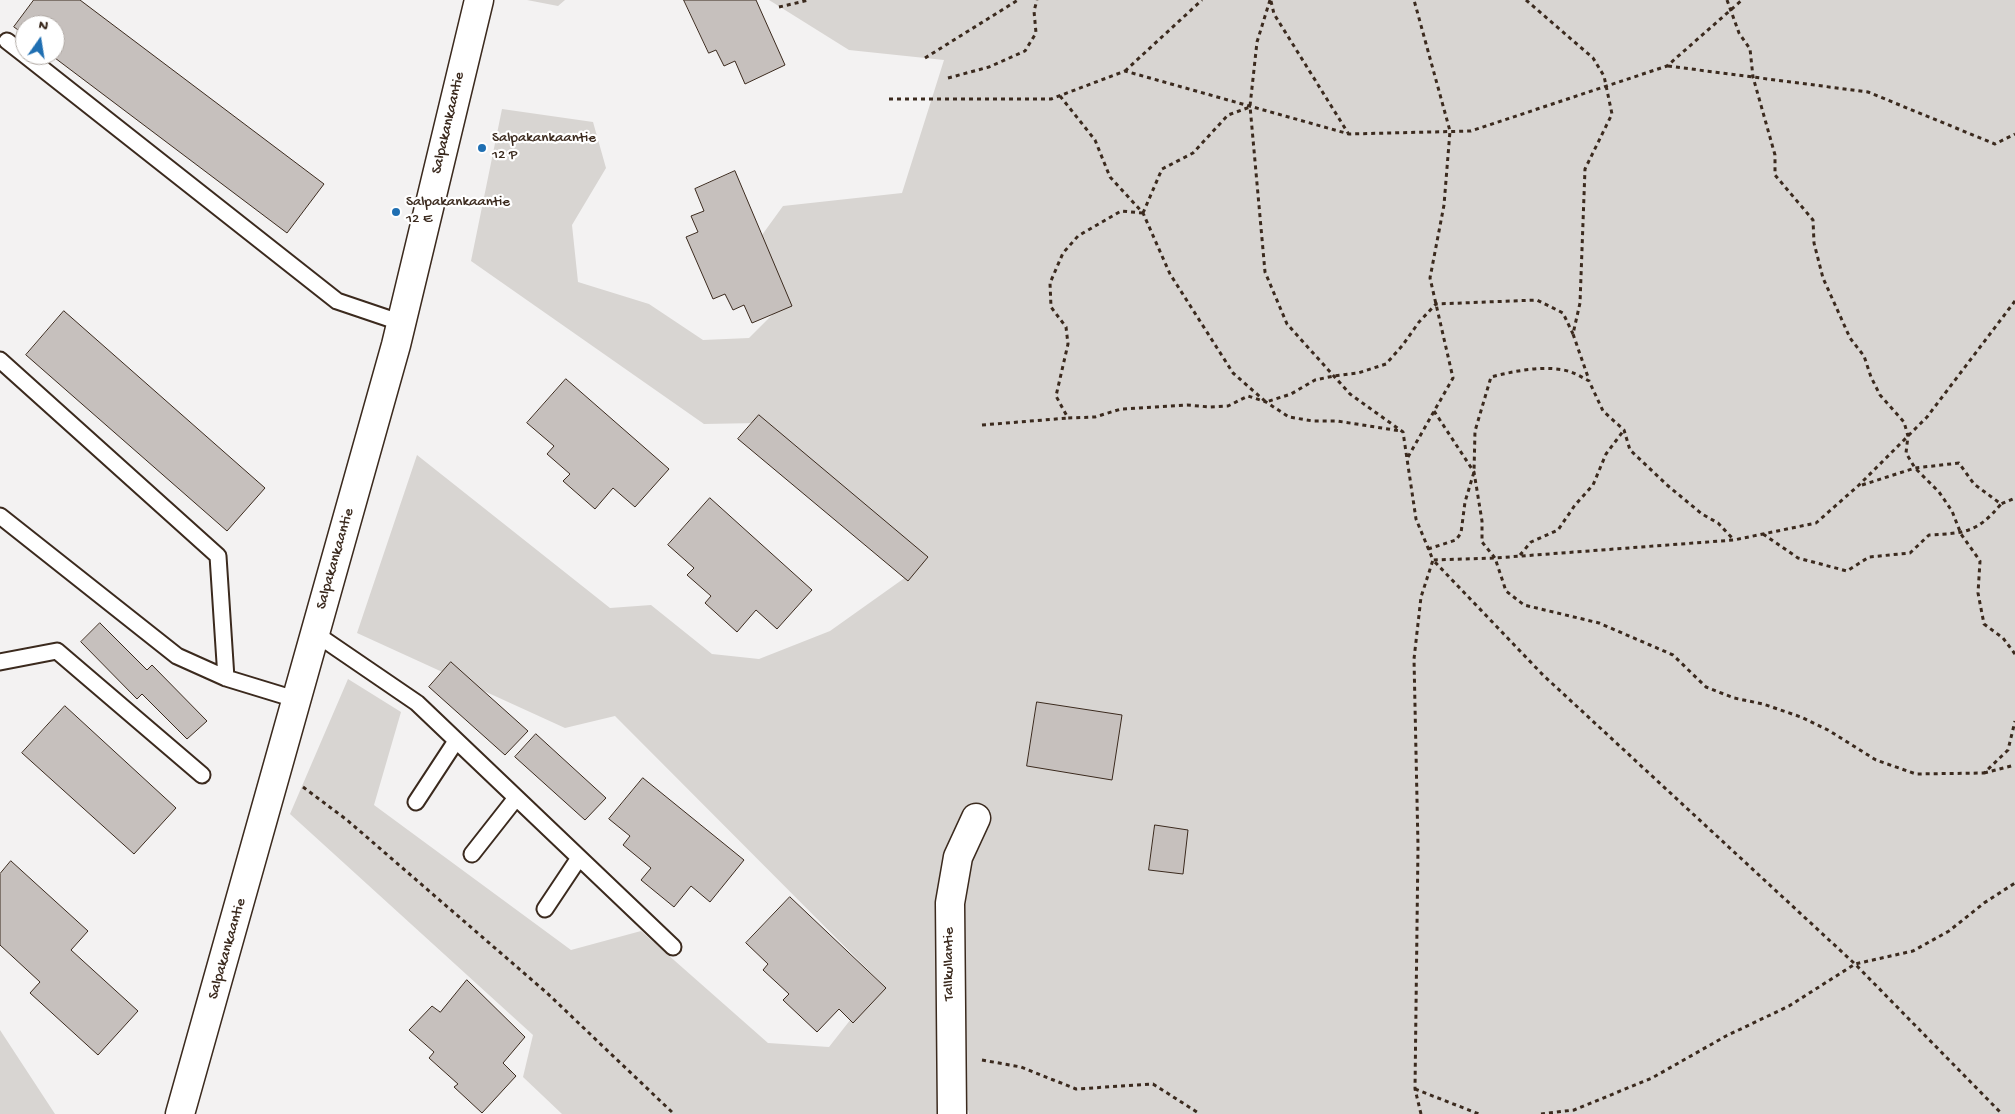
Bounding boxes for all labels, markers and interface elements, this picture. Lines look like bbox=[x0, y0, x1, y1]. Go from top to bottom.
north arrow bbox=[15, 15, 65, 65]
text: N bbox=[37, 17, 50, 35]
street label: Salpakankaantie bbox=[429, 70, 469, 176]
place label: Salpakankaantie 12 P bbox=[492, 130, 596, 165]
marker: Salpakankaantie 12 P bbox=[476, 142, 488, 154]
place label: Salpakankaantie 12 E bbox=[406, 194, 510, 229]
marker: Salpakankaantie 12 E bbox=[390, 206, 402, 218]
street label: Salpakankaantie bbox=[313, 507, 359, 611]
street label: Salpakankaantie bbox=[205, 897, 251, 1001]
street label: Tallkullantie bbox=[941, 927, 959, 1001]

